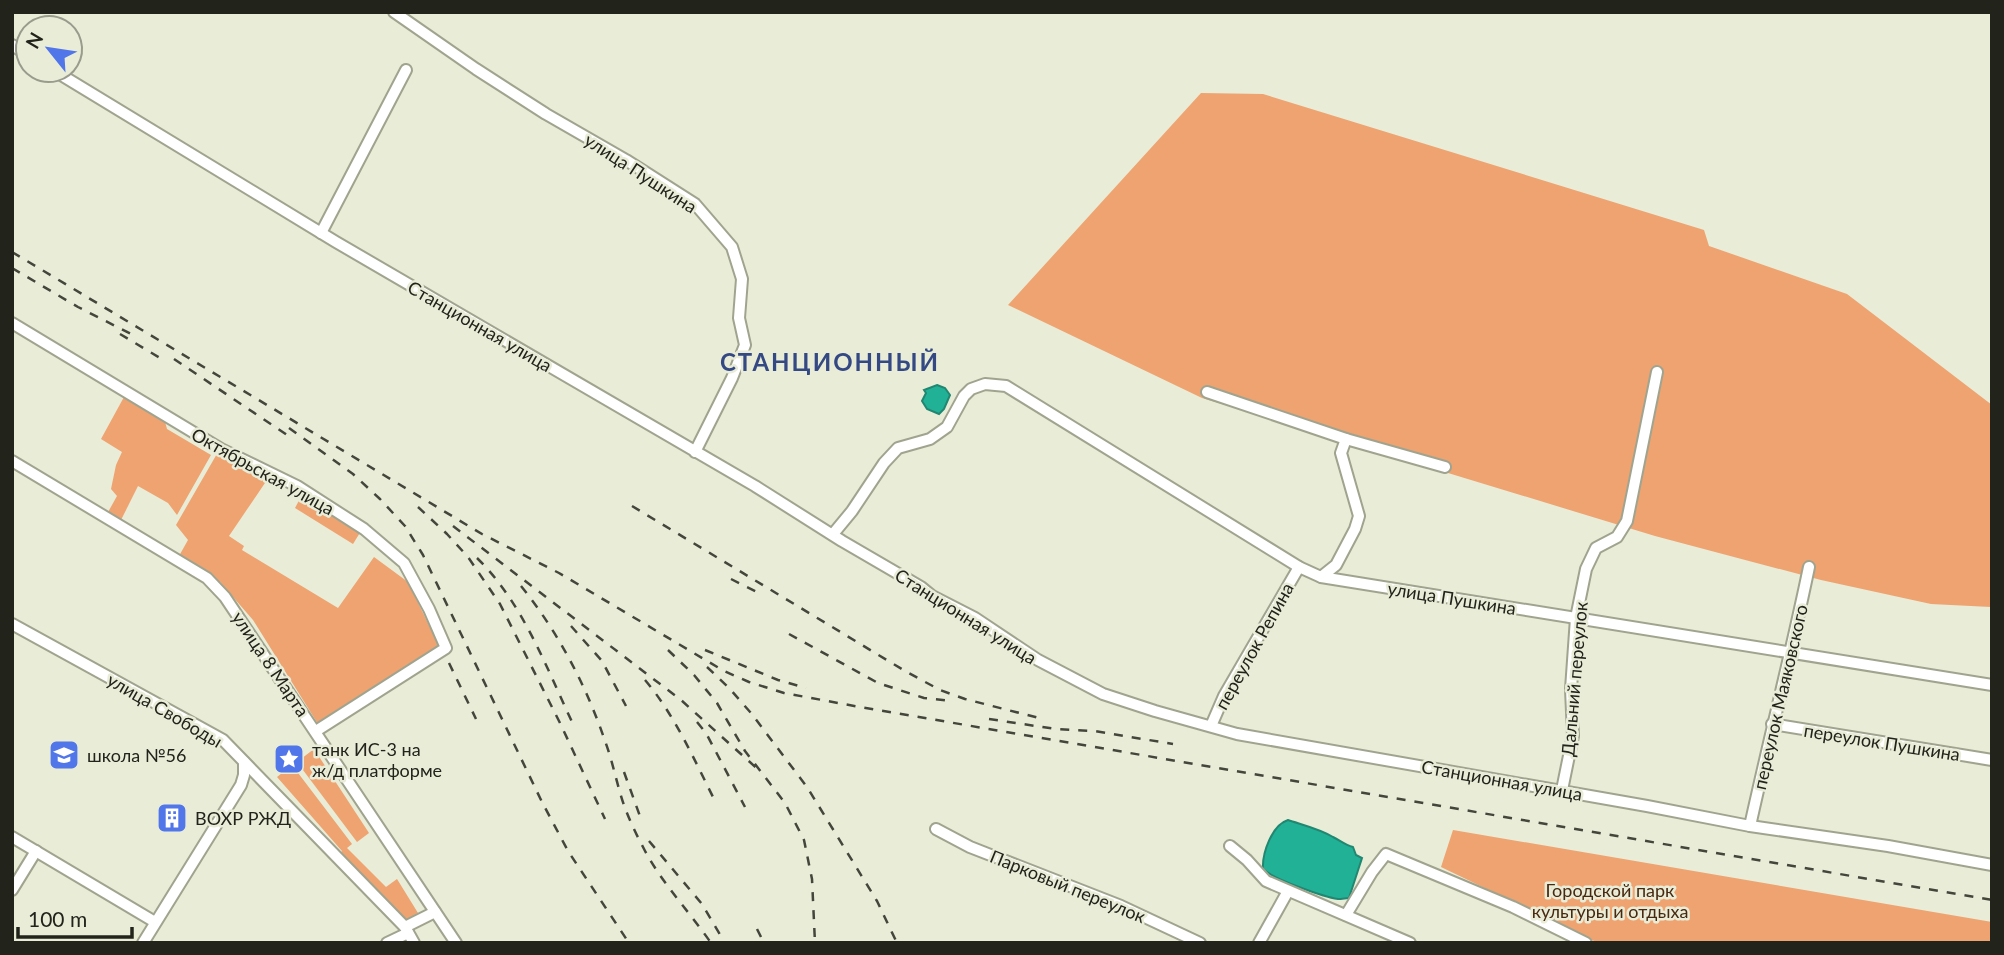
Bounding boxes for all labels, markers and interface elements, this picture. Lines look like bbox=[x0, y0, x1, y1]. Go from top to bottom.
north arrow bbox=[14, 14, 84, 84]
text: N bbox=[20, 28, 47, 52]
street label: улица Пушкина bbox=[581, 128, 701, 218]
street label: Станционная улица bbox=[404, 276, 556, 376]
district label: СТАНЦИОННЫЙ bbox=[720, 347, 940, 376]
street label: Октябрьская улица bbox=[188, 423, 338, 519]
street label: Станционная улица bbox=[891, 563, 1041, 669]
street label: улица Пушкина bbox=[1386, 577, 1518, 619]
street label: переулок Репина bbox=[1210, 579, 1298, 713]
street label: Дальний переулок bbox=[1556, 600, 1592, 757]
street label: переулок Маяковского bbox=[1748, 602, 1812, 792]
street label: улица 8 Марта bbox=[228, 607, 314, 721]
street label: улица Свободы bbox=[103, 668, 227, 752]
street label: переулок Пушкина bbox=[1802, 719, 1962, 765]
school or university icon: школа №56 bbox=[47, 738, 81, 772]
place label: танк ИС-3 на ж/д платформе bbox=[312, 738, 442, 781]
place icon: танк ИС-3 на ж/д платформе bbox=[272, 742, 306, 776]
place label: школа №56 bbox=[87, 744, 187, 766]
street label: Станционная улица bbox=[1420, 755, 1584, 805]
building icon: ВОХР РЖД bbox=[155, 801, 189, 835]
place label: ВОХР РЖД bbox=[195, 807, 291, 829]
street label: Парковый переулок bbox=[987, 845, 1149, 927]
park label: Городской парк культуры и отдыха bbox=[1532, 879, 1688, 922]
scale bar bbox=[18, 895, 131, 939]
text: 100 m bbox=[28, 906, 87, 931]

